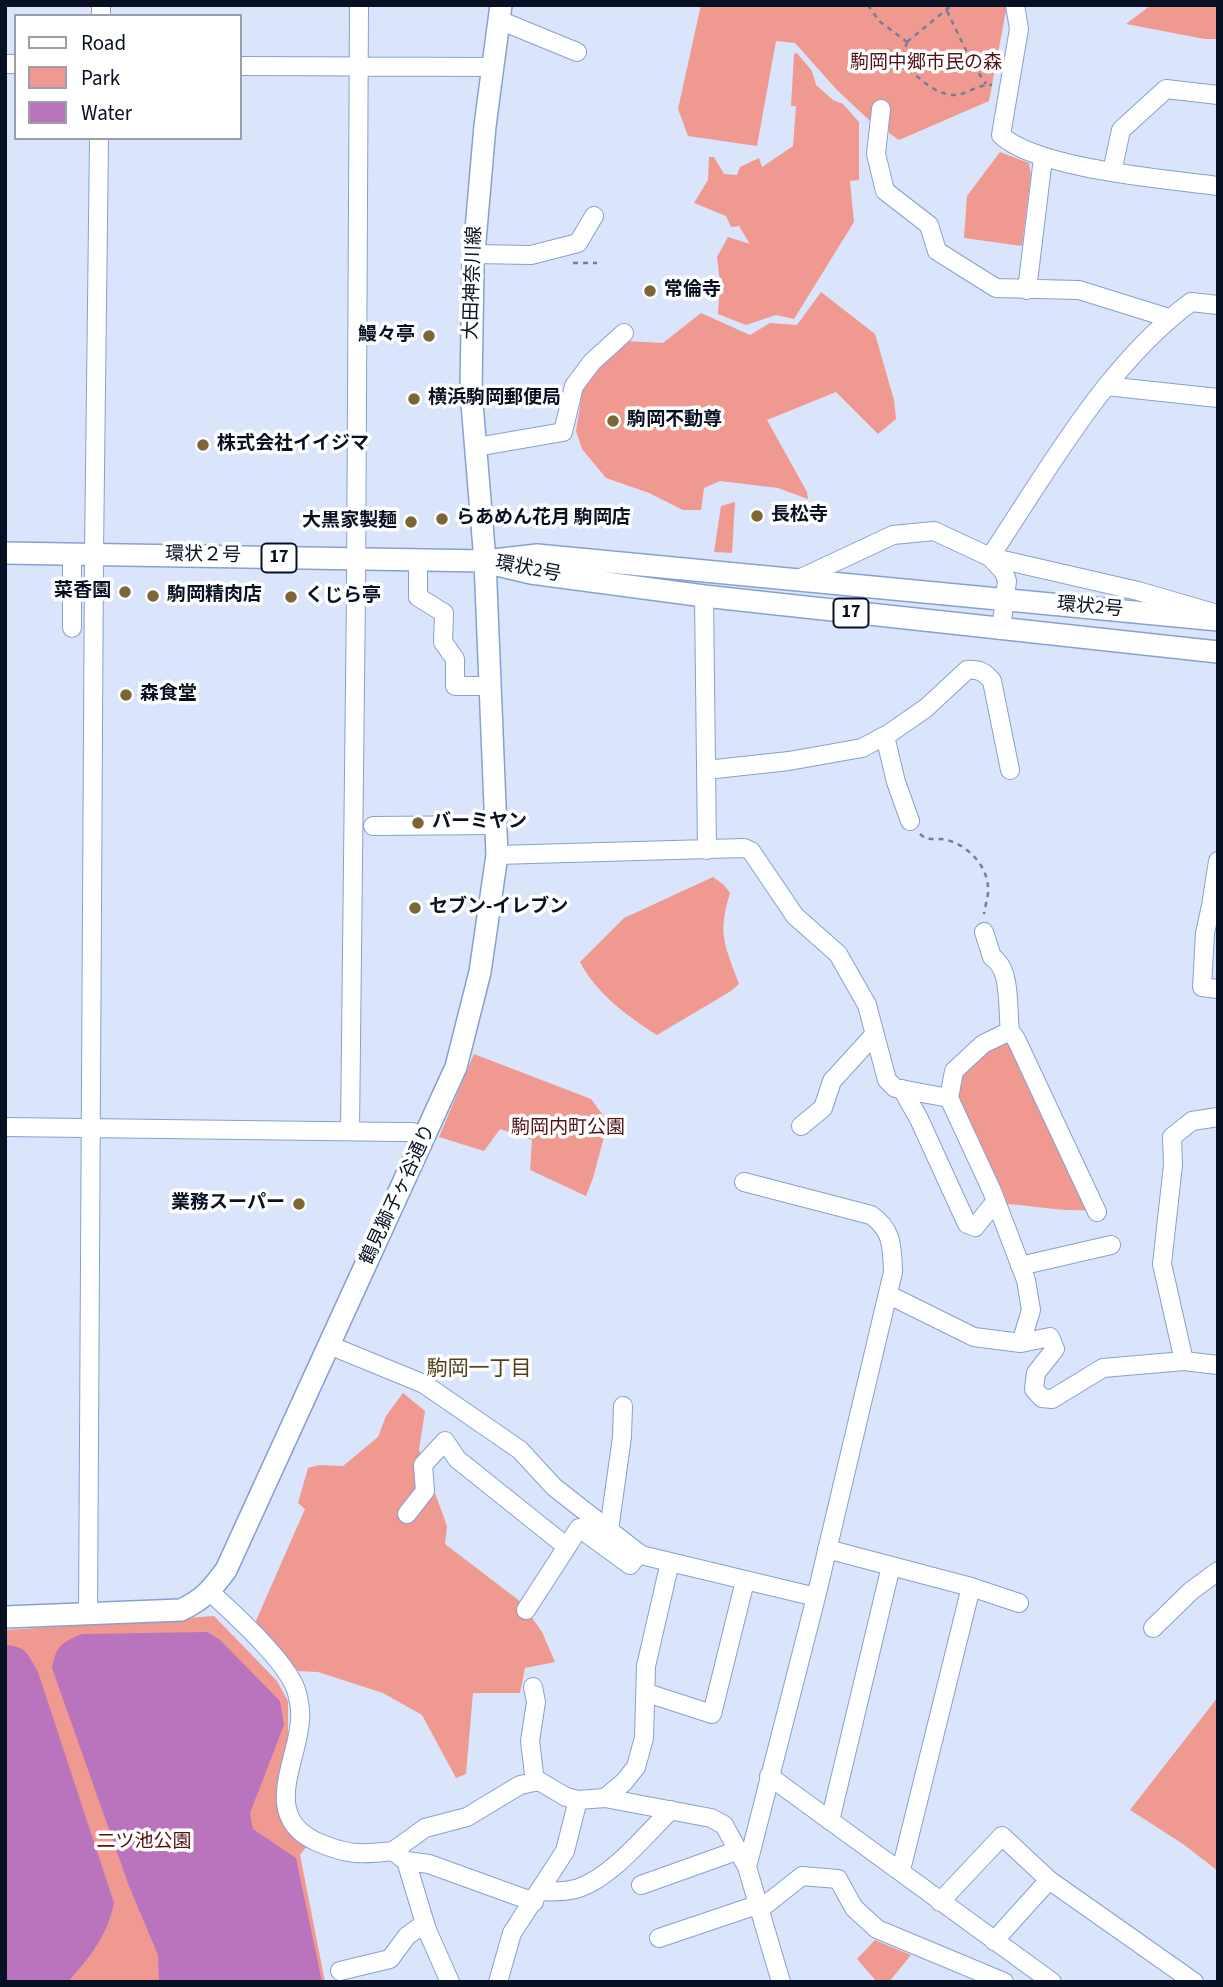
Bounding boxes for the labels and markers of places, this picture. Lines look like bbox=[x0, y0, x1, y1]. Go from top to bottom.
place label: 常倫寺 bbox=[664, 280, 721, 302]
marker: 常倫寺 bbox=[642, 283, 658, 299]
place label: 鰻々亭 bbox=[358, 325, 415, 347]
marker: 鰻々亭 bbox=[421, 328, 437, 344]
place label: 横浜駒岡郵便局 bbox=[428, 388, 561, 410]
marker: 横浜駒岡郵便局 bbox=[406, 391, 422, 407]
place label: 駒岡不動尊 bbox=[627, 410, 722, 432]
marker: 駒岡不動尊 bbox=[605, 413, 621, 429]
place label: 株式会社イイジマ bbox=[217, 434, 369, 456]
marker: 株式会社イイジマ bbox=[195, 437, 211, 453]
place label: 長松寺 bbox=[771, 505, 828, 527]
place label: らあめん花月 駒岡店 bbox=[456, 508, 631, 530]
marker: 長松寺 bbox=[749, 508, 765, 524]
place label: 大黒家製麺 bbox=[302, 511, 397, 533]
marker: らあめん花月 駒岡店 bbox=[434, 511, 450, 527]
marker: 大黒家製麺 bbox=[403, 514, 419, 530]
place label: 菜香園 bbox=[54, 581, 111, 603]
marker: 菜香園 bbox=[117, 584, 133, 600]
place label: 駒岡精肉店 bbox=[167, 585, 262, 607]
place label: くじら亭 bbox=[305, 586, 381, 608]
marker: 駒岡精肉店 bbox=[145, 588, 161, 604]
marker: くじら亭 bbox=[283, 589, 299, 605]
place label: 森食堂 bbox=[140, 684, 197, 706]
marker: 森食堂 bbox=[118, 687, 134, 703]
place label: バーミヤン bbox=[432, 812, 527, 834]
marker: バーミヤン bbox=[410, 815, 426, 831]
place label: セブン-イレブン bbox=[429, 897, 568, 919]
marker: セブン-イレブン bbox=[407, 900, 423, 916]
place label: 業務スーパー bbox=[171, 1193, 285, 1215]
marker: 業務スーパー bbox=[291, 1196, 307, 1212]

